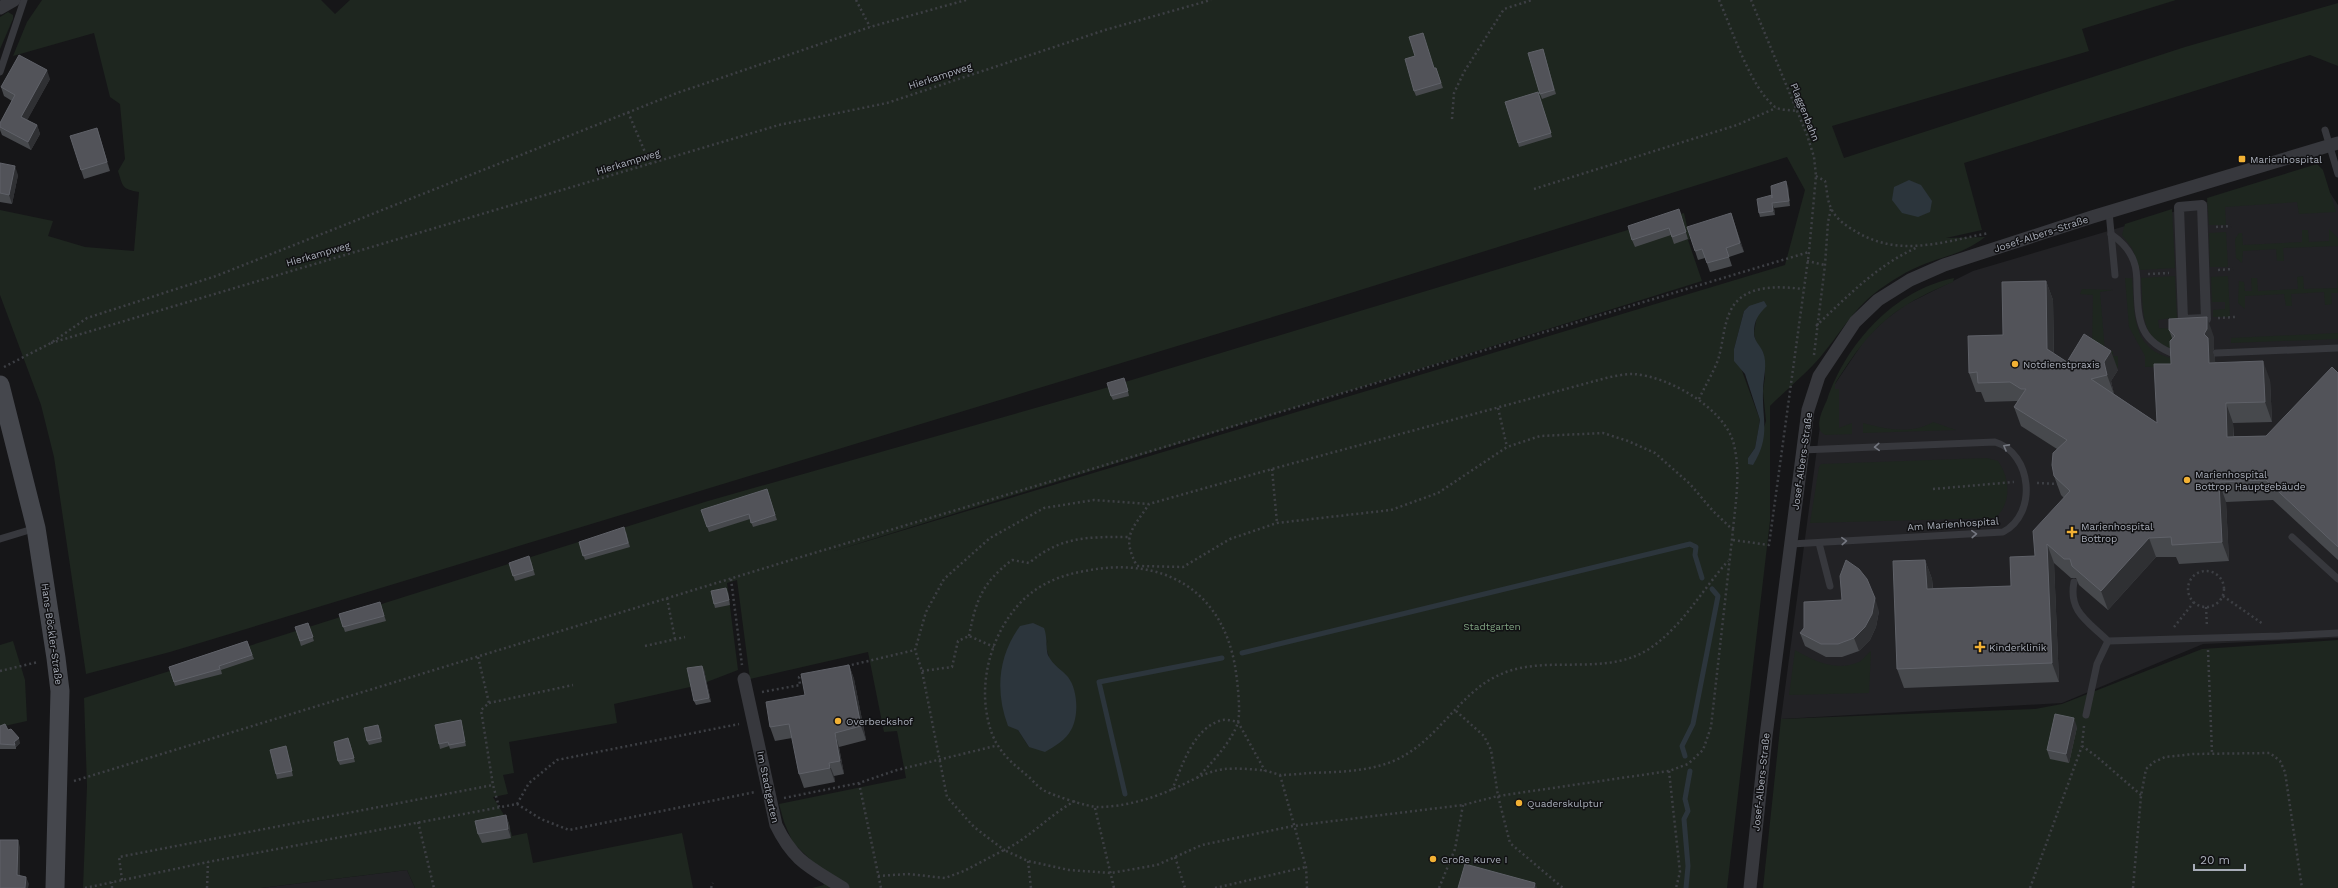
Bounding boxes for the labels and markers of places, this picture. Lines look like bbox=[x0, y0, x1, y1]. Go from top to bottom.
marker: Marienhospital bbox=[2237, 154, 2247, 164]
place label: Marienhospital bbox=[2250, 154, 2322, 165]
marker: Notdienstpraxis bbox=[2010, 359, 2020, 369]
place label: Notdienstpraxis bbox=[2023, 359, 2100, 370]
place label: Marienhospital Bottrop Hauptgebäude bbox=[2195, 469, 2306, 492]
marker: Marienhospital Bottrop Hauptgebäude bbox=[2182, 475, 2192, 485]
place label: Marienhospital Bottrop bbox=[2081, 521, 2153, 544]
marker: Marienhospital Bottrop bbox=[2066, 526, 2078, 538]
marker: Kinderklinik bbox=[1974, 641, 1986, 653]
place label: Kinderklinik bbox=[1989, 642, 2047, 653]
marker: Overbeckshof bbox=[833, 716, 843, 726]
place label: Overbeckshof bbox=[846, 716, 913, 727]
marker: Quaderskulptur bbox=[1514, 798, 1524, 808]
place label: Quaderskulptur bbox=[1527, 798, 1603, 809]
marker: Große Kurve I bbox=[1428, 854, 1438, 864]
place label: Große Kurve I bbox=[1441, 854, 1507, 865]

